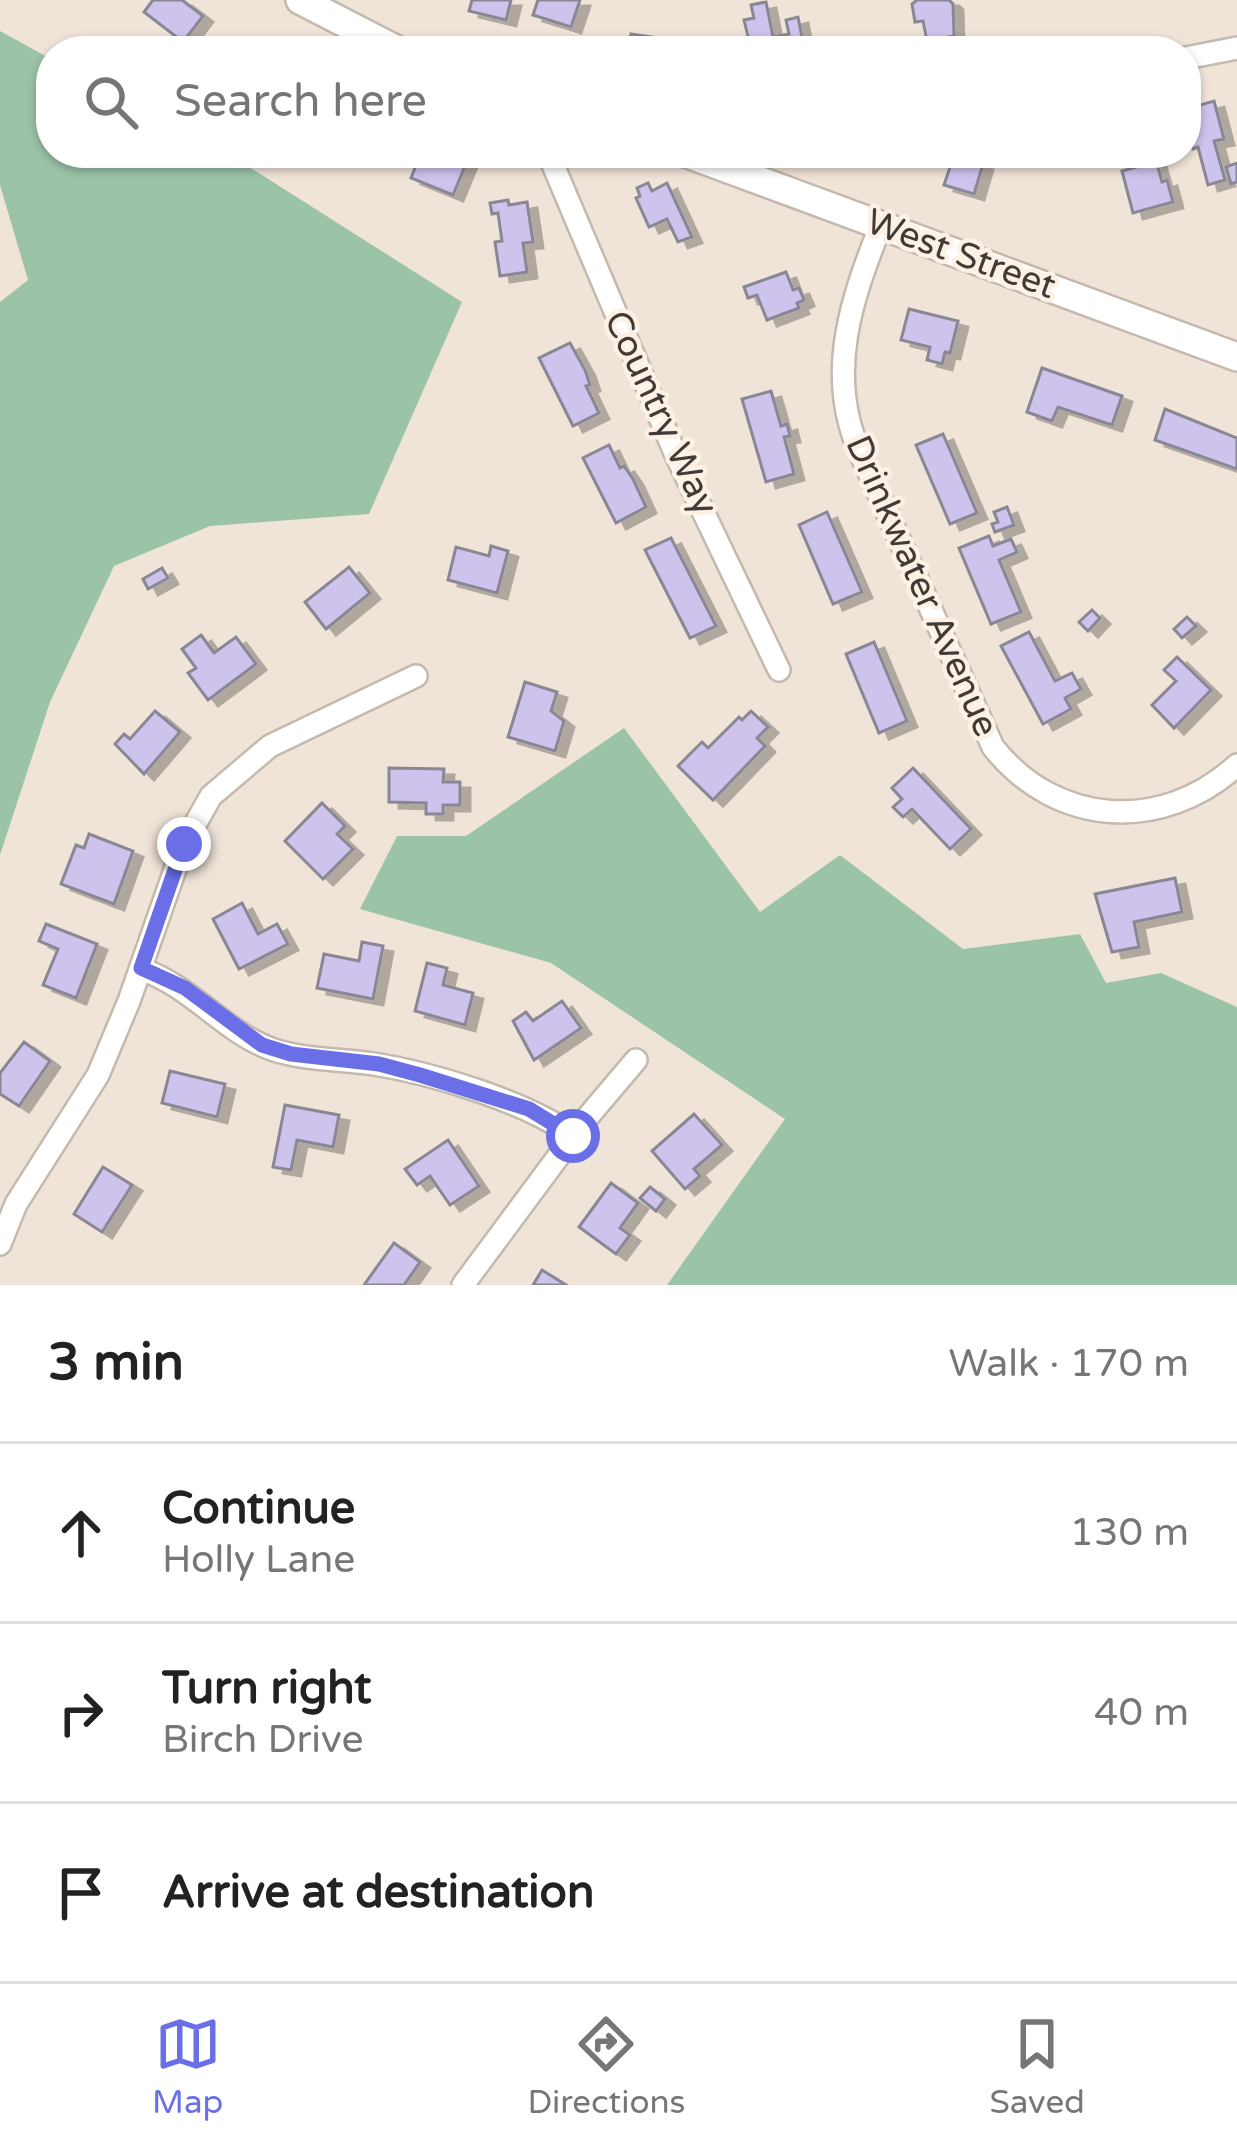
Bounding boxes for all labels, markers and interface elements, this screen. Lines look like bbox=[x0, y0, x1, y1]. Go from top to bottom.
search box bbox=[36, 36, 1201, 168]
icon: search bbox=[78, 69, 144, 135]
text: Search here bbox=[174, 75, 427, 129]
street label: West Street bbox=[860, 200, 1062, 308]
street label: Country Way bbox=[595, 304, 727, 522]
street label: Drinkwater Avenue bbox=[836, 429, 1008, 743]
route end bbox=[157, 817, 211, 871]
route start bbox=[546, 1109, 600, 1163]
text: 3 min bbox=[48, 1332, 184, 1394]
text: Walk · 170 m bbox=[948, 1340, 1189, 1387]
text: Continue bbox=[162, 1482, 355, 1536]
icon: ahead bbox=[48, 1500, 114, 1566]
text: 130 m bbox=[1070, 1509, 1189, 1556]
text: Holly Lane bbox=[162, 1536, 355, 1583]
text: Turn right bbox=[162, 1662, 371, 1716]
icon: right bbox=[48, 1680, 114, 1746]
text: 40 m bbox=[1094, 1689, 1189, 1736]
text: Birch Drive bbox=[162, 1716, 364, 1763]
icon: arrive bbox=[48, 1860, 114, 1926]
text: Arrive at destination bbox=[162, 1866, 594, 1920]
tab: Map bbox=[152, 2011, 223, 2122]
tab: Directions bbox=[527, 2011, 685, 2122]
tab: Saved bbox=[990, 2011, 1085, 2122]

